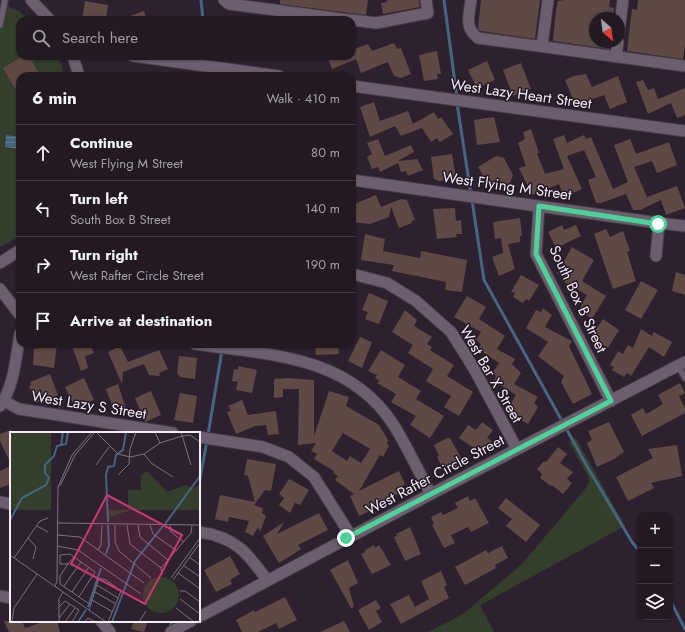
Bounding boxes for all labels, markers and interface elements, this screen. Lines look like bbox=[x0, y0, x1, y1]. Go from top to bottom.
north arrow bbox=[589, 12, 625, 48]
search box bbox=[16, 16, 356, 60]
icon: search bbox=[30, 27, 52, 49]
text: Search here bbox=[62, 27, 138, 49]
street label: West Lazy Heart Street bbox=[449, 73, 593, 115]
text: 6 min bbox=[32, 86, 77, 110]
text: Walk · 410 m bbox=[266, 89, 340, 108]
text: Continue bbox=[70, 132, 133, 154]
icon: ahead bbox=[32, 142, 54, 164]
text: 80 m bbox=[311, 143, 340, 162]
text: West Flying M Street bbox=[70, 154, 183, 173]
street label: West Flying M Street bbox=[441, 166, 573, 206]
text: Turn left bbox=[70, 188, 128, 210]
icon: left bbox=[32, 198, 54, 220]
text: 140 m bbox=[305, 199, 340, 218]
text: South Box B Street bbox=[70, 210, 171, 229]
route start bbox=[649, 215, 667, 233]
street label: South Box B Street bbox=[544, 242, 613, 357]
text: Turn right bbox=[70, 244, 138, 266]
icon: right bbox=[32, 254, 54, 276]
text: 190 m bbox=[305, 255, 340, 274]
text: West Rafter Circle Street bbox=[70, 266, 204, 285]
icon: arrive bbox=[32, 310, 54, 332]
text: Arrive at destination bbox=[70, 310, 212, 332]
street label: West Bar X Street bbox=[454, 321, 528, 427]
street label: West Lazy S Street bbox=[30, 385, 149, 425]
street label: West Rafter Circle Street bbox=[362, 429, 509, 521]
inset map bbox=[10, 432, 200, 622]
map controls bbox=[637, 512, 673, 620]
button: + bbox=[637, 512, 673, 548]
route end bbox=[337, 529, 355, 547]
button: − bbox=[637, 548, 673, 584]
button: layers bbox=[637, 584, 673, 620]

